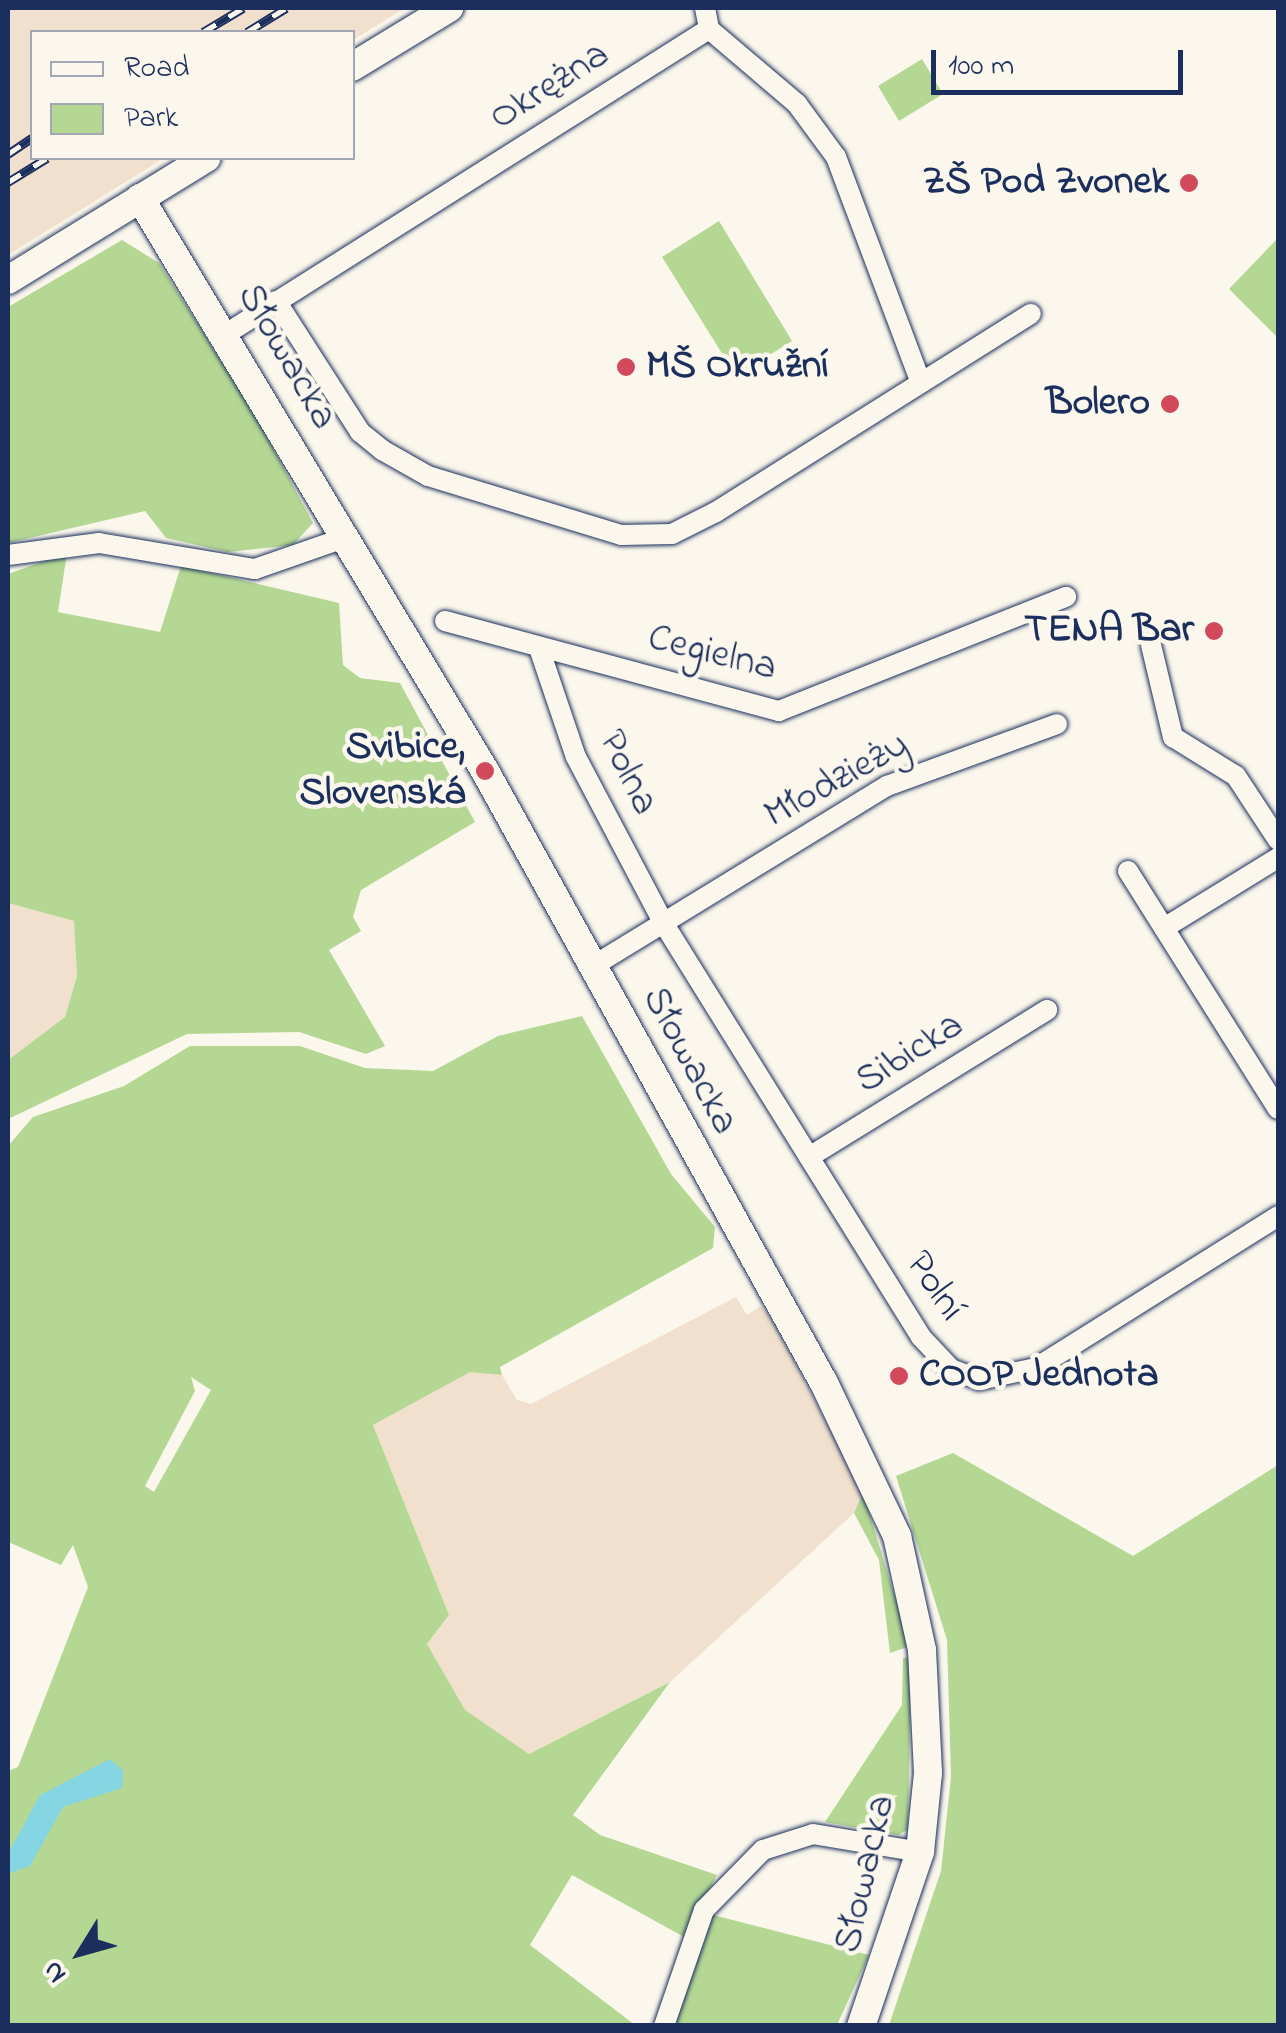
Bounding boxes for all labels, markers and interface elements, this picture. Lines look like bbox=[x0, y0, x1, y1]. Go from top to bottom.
legend bbox=[30, 30, 355, 160]
scale bar bbox=[936, 30, 1188, 92]
street label: Okrężna bbox=[481, 32, 619, 142]
text: 100 m bbox=[948, 45, 1014, 89]
text: Road bbox=[124, 47, 189, 91]
text: Park bbox=[124, 97, 178, 141]
place label: ZŠ Pod Zvonek bbox=[922, 159, 1169, 207]
marker: ZŠ Pod Zvonek bbox=[1178, 172, 1200, 194]
street label: Słowacka bbox=[225, 276, 347, 438]
place label: MŠ Okružní bbox=[646, 343, 829, 391]
marker: MŠ Okružní bbox=[615, 356, 637, 378]
place label: Bolero bbox=[1046, 380, 1150, 428]
marker: Bolero bbox=[1159, 393, 1181, 415]
place label: TENA Bar bbox=[1024, 607, 1194, 655]
street label: Cegielna bbox=[643, 615, 781, 693]
marker: TENA Bar bbox=[1203, 620, 1225, 642]
street label: Młodzieży bbox=[756, 722, 918, 840]
street label: Polna bbox=[586, 723, 668, 823]
place label: Svibice, Slovenská bbox=[299, 724, 465, 818]
marker: Svibice, Slovenská bbox=[474, 760, 496, 782]
street label: Słowacka bbox=[630, 979, 748, 1143]
street label: Sibicka bbox=[847, 1002, 973, 1106]
street label: Polní bbox=[893, 1243, 975, 1331]
place label: COOP Jednota bbox=[919, 1352, 1159, 1400]
marker: COOP Jednota bbox=[888, 1365, 910, 1387]
street label: Słowacka bbox=[825, 1791, 907, 1957]
north arrow bbox=[30, 1903, 130, 2003]
text: N bbox=[34, 1951, 78, 1991]

